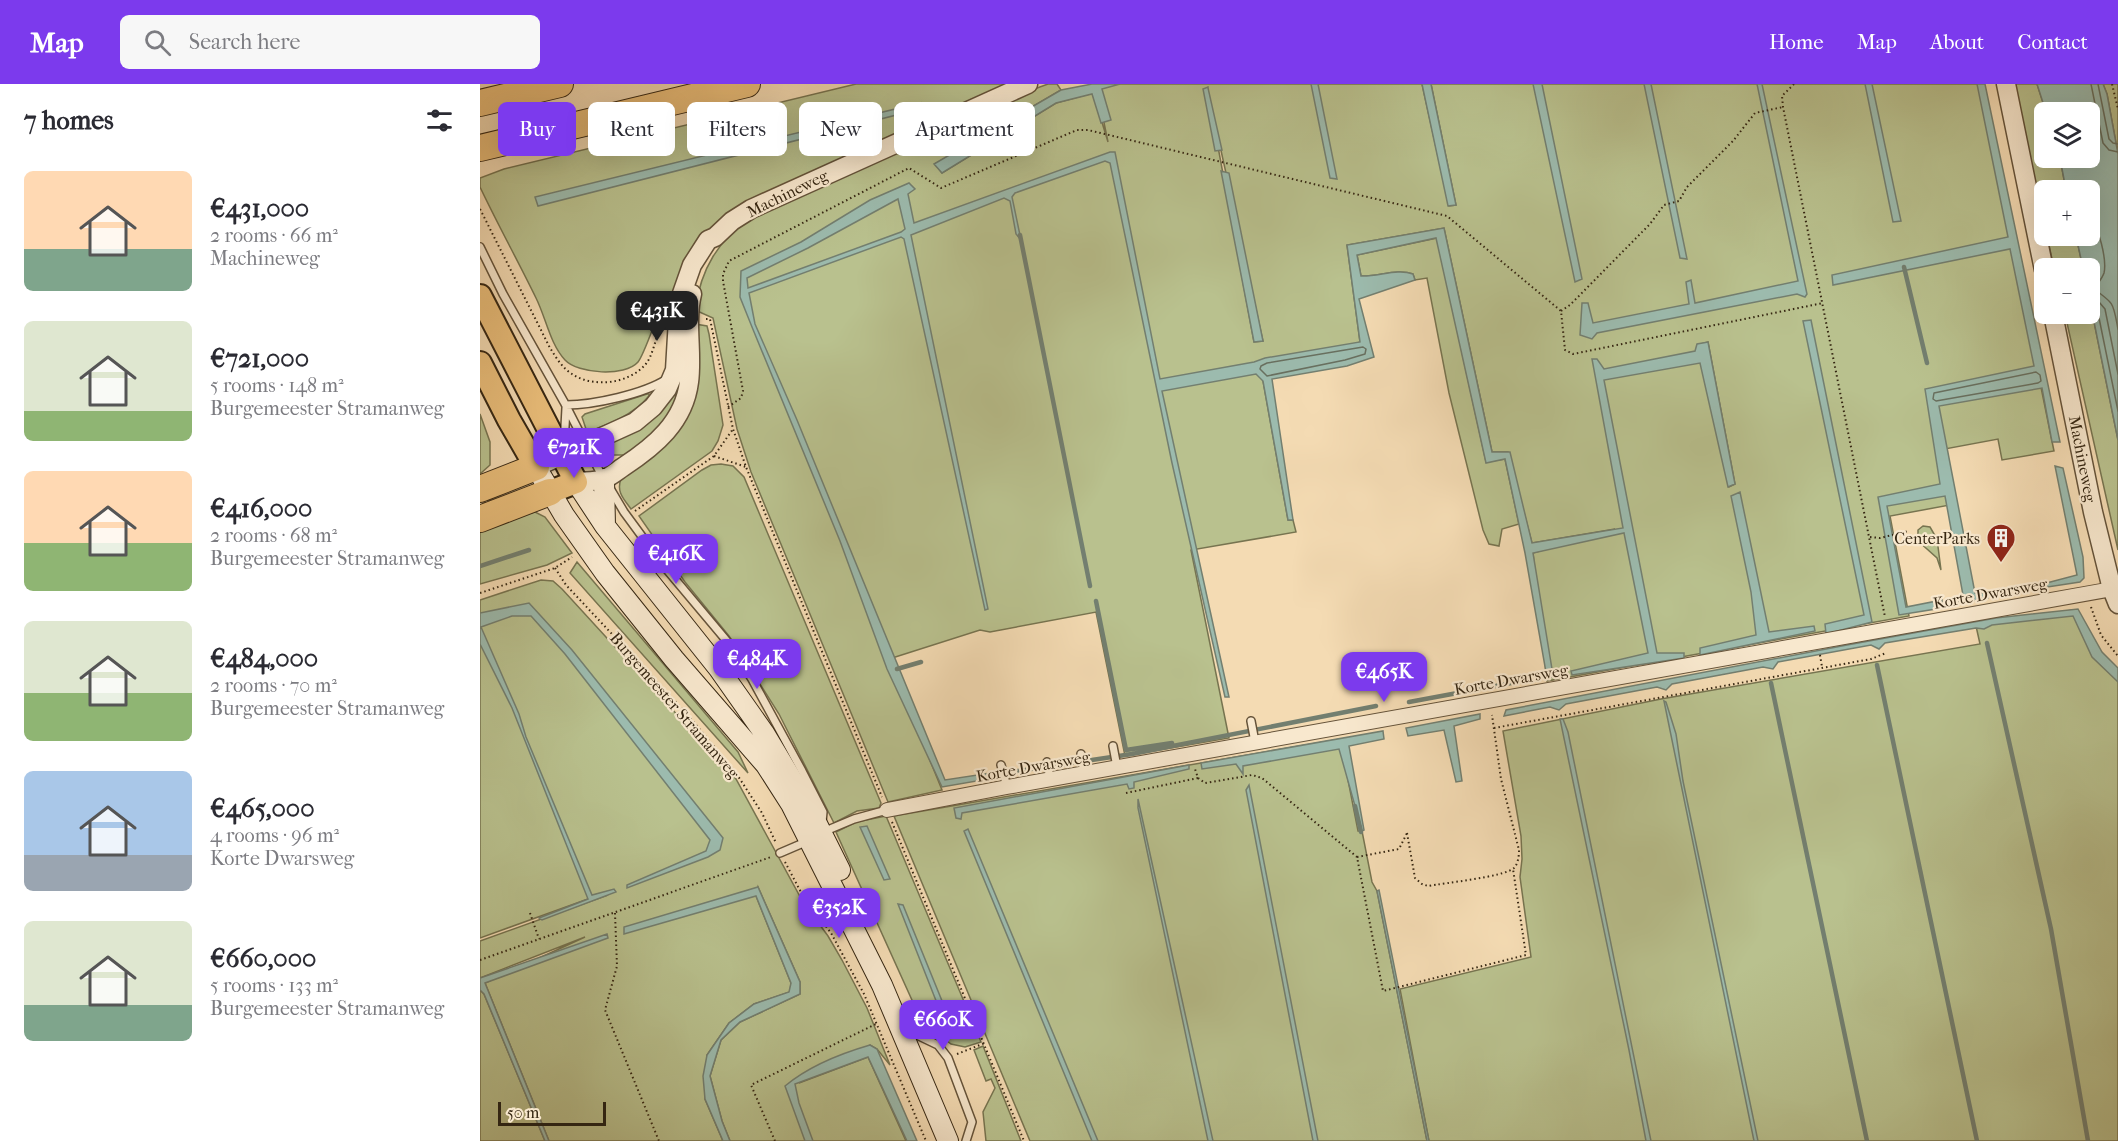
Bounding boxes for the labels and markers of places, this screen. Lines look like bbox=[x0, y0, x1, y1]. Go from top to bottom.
pin: €431K bbox=[615, 291, 699, 342]
pin: €721K bbox=[532, 428, 616, 479]
building icon: CenterParks bbox=[1985, 522, 2017, 564]
place label: CenterParks bbox=[1894, 529, 1980, 548]
pin: €416K bbox=[634, 534, 718, 585]
pin: €484K bbox=[715, 639, 799, 690]
pin: €465K bbox=[1342, 652, 1426, 703]
pin: €352K bbox=[797, 888, 881, 939]
pin: €660K bbox=[901, 1000, 985, 1051]

